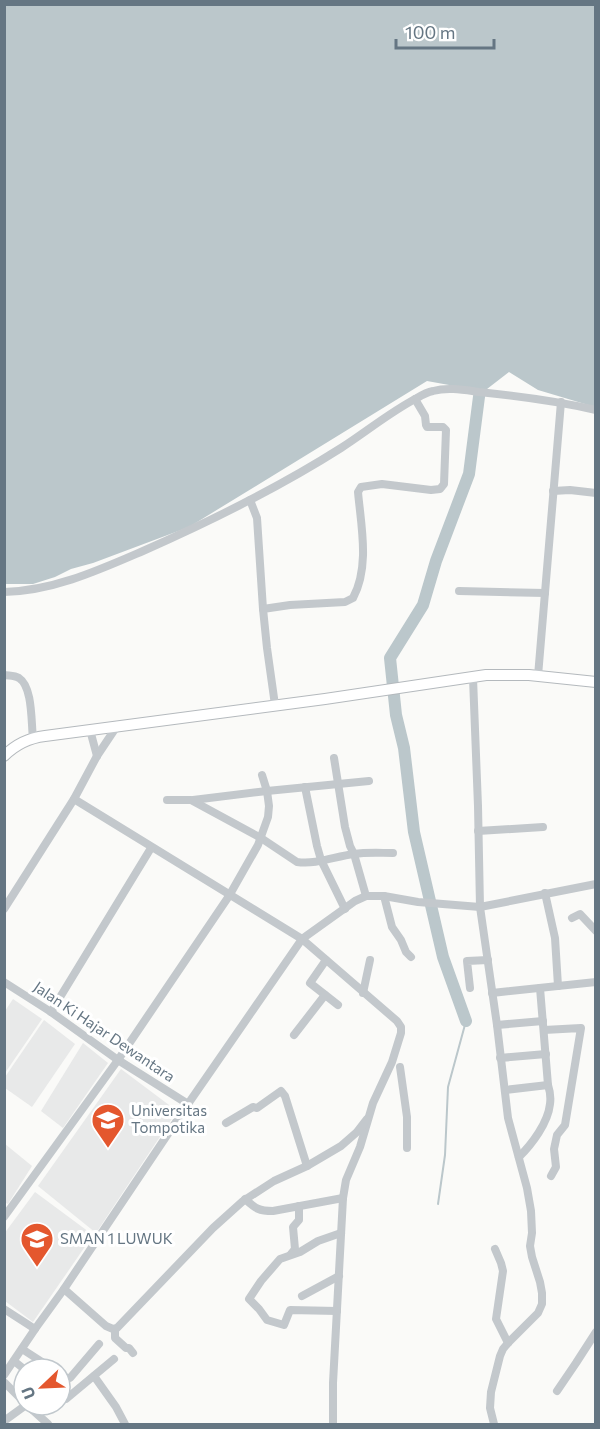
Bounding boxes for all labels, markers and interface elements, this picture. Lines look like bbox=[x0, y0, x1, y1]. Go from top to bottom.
scale bar bbox=[396, 12, 494, 50]
text: 100 m bbox=[405, 21, 455, 43]
street label: Jalan Ki Hajar Dewantara bbox=[31, 977, 179, 1085]
place label: Universitas Tompotika bbox=[131, 1101, 207, 1136]
school or university icon: Universitas Tompotika bbox=[90, 1102, 126, 1149]
school or university icon: SMAN 1 LUWUK bbox=[19, 1221, 55, 1268]
place label: SMAN 1 LUWUK bbox=[60, 1229, 173, 1247]
north arrow bbox=[12, 1357, 72, 1417]
text: U bbox=[17, 1384, 39, 1402]

